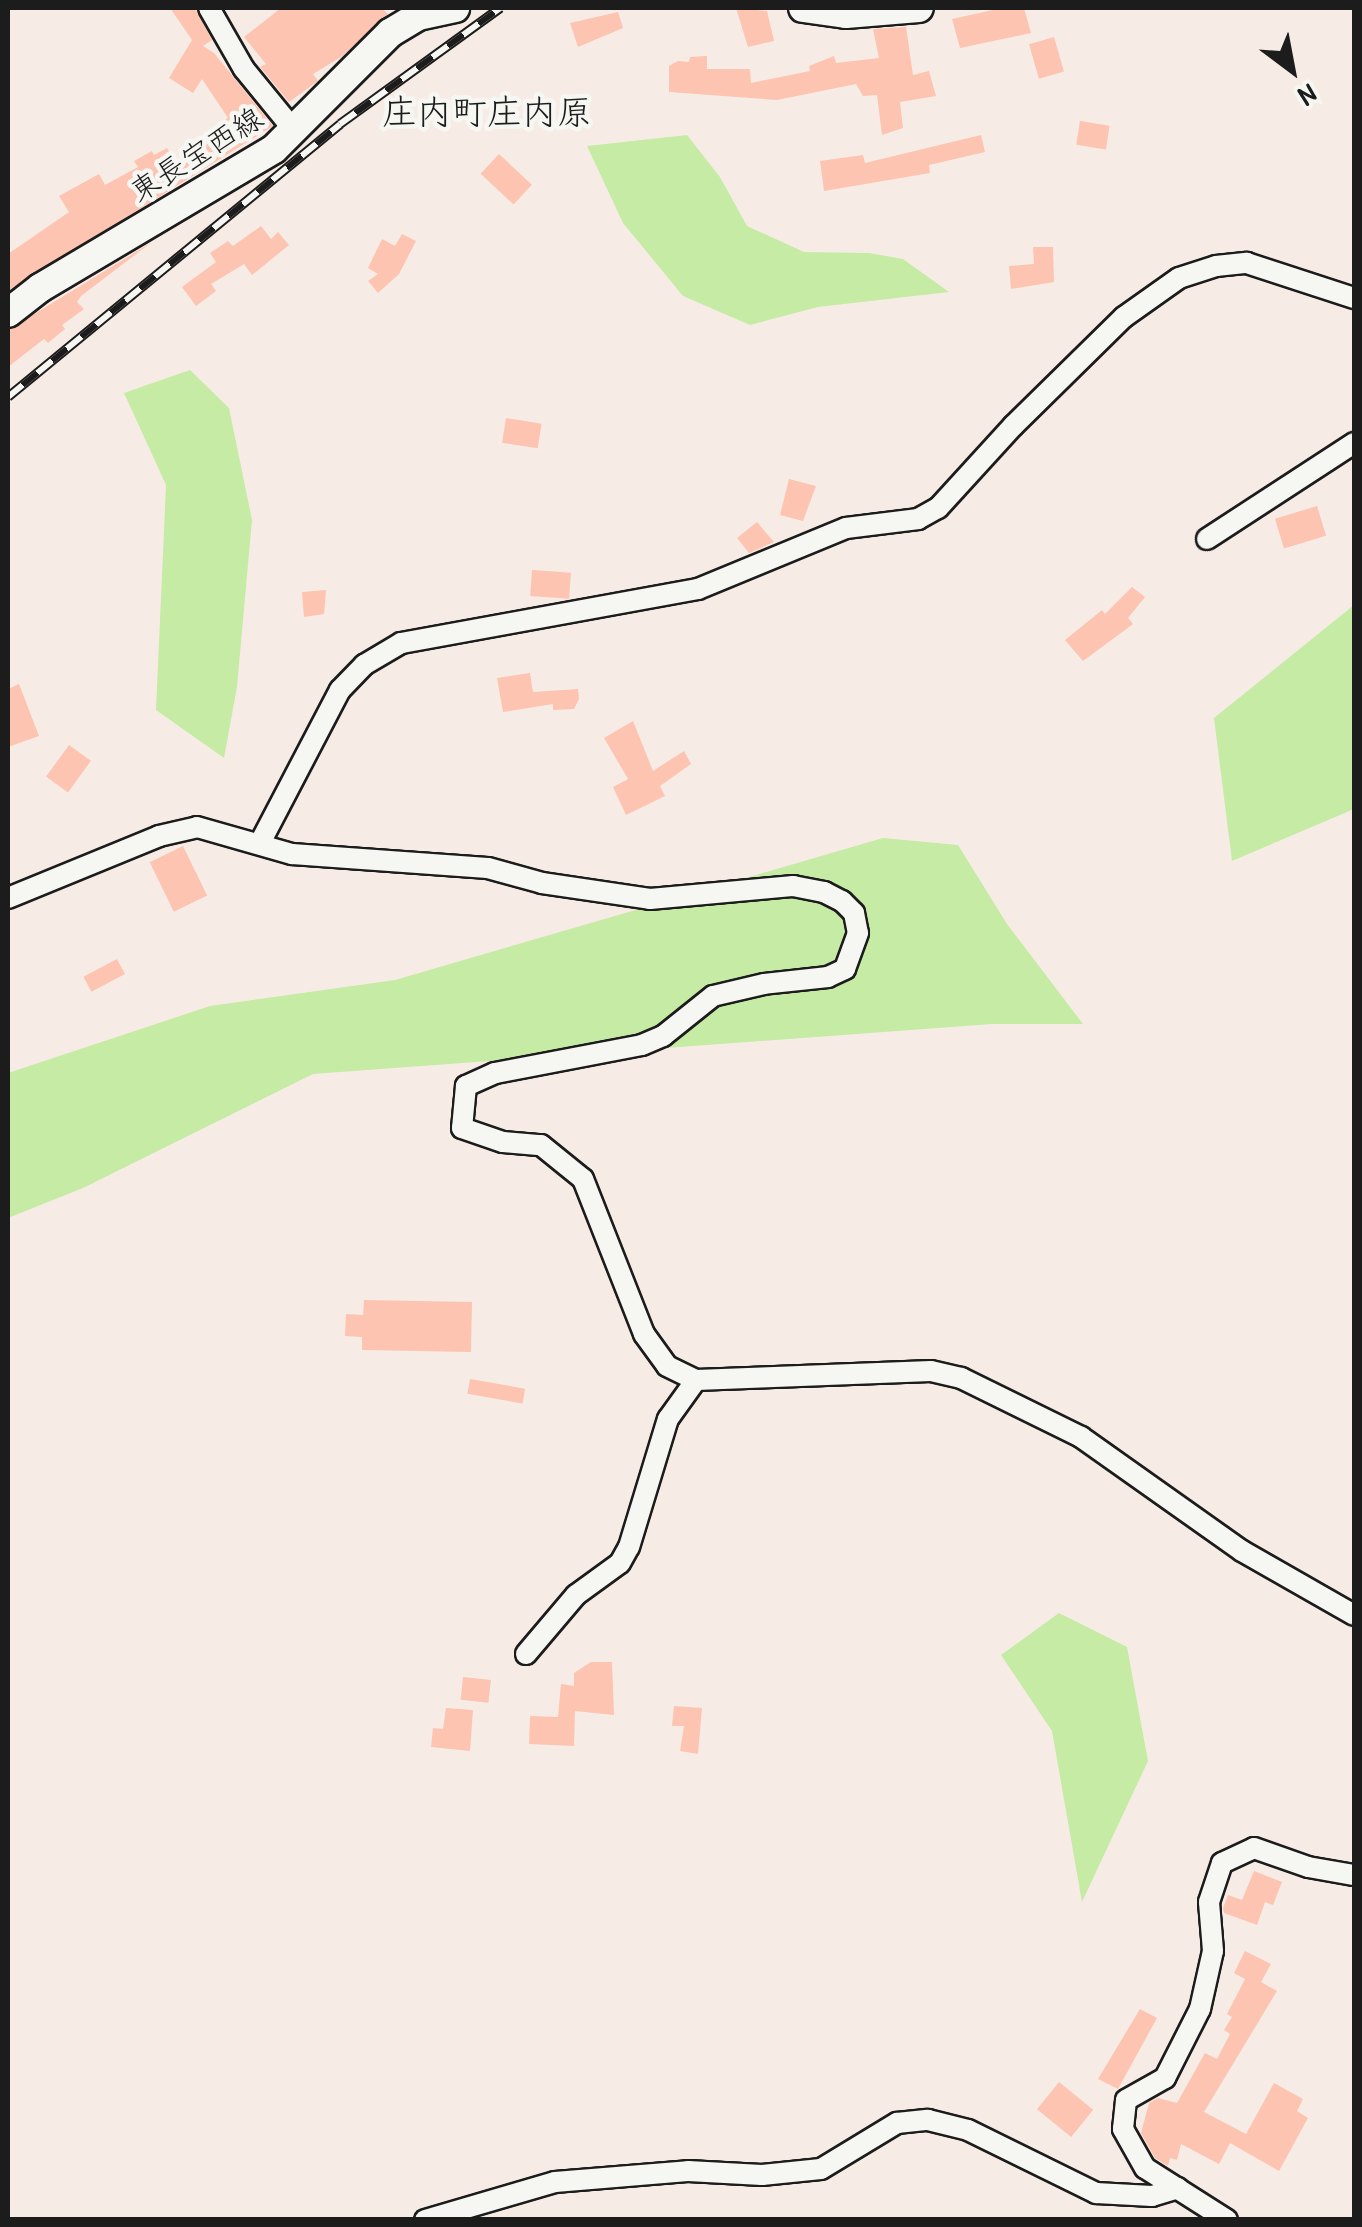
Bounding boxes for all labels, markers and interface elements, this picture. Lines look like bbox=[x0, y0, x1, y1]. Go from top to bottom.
north arrow bbox=[1242, 20, 1342, 120]
text: N bbox=[1292, 75, 1324, 116]
district label: 庄内町庄内原 bbox=[382, 91, 592, 133]
street label: 東長宝西線 bbox=[123, 99, 269, 209]

